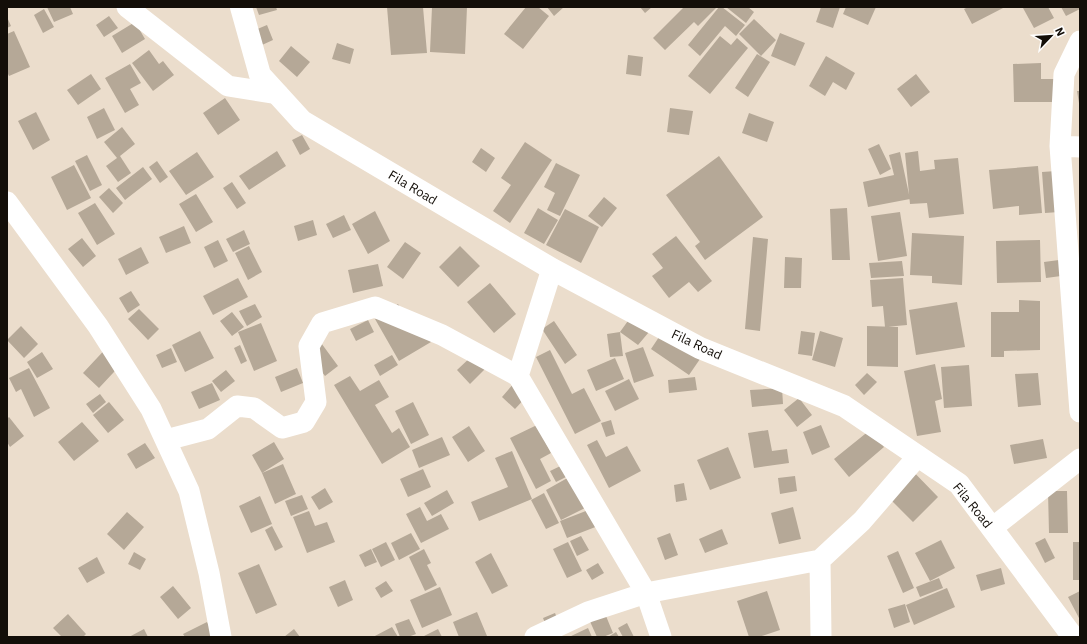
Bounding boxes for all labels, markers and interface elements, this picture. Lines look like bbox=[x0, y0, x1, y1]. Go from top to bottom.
north arrow bbox=[1031, 16, 1071, 56]
text: N bbox=[1052, 25, 1068, 38]
street label: Fila Road bbox=[385, 166, 440, 209]
street label: Fila Road bbox=[669, 325, 725, 364]
street label: Fila Road bbox=[949, 479, 996, 532]

